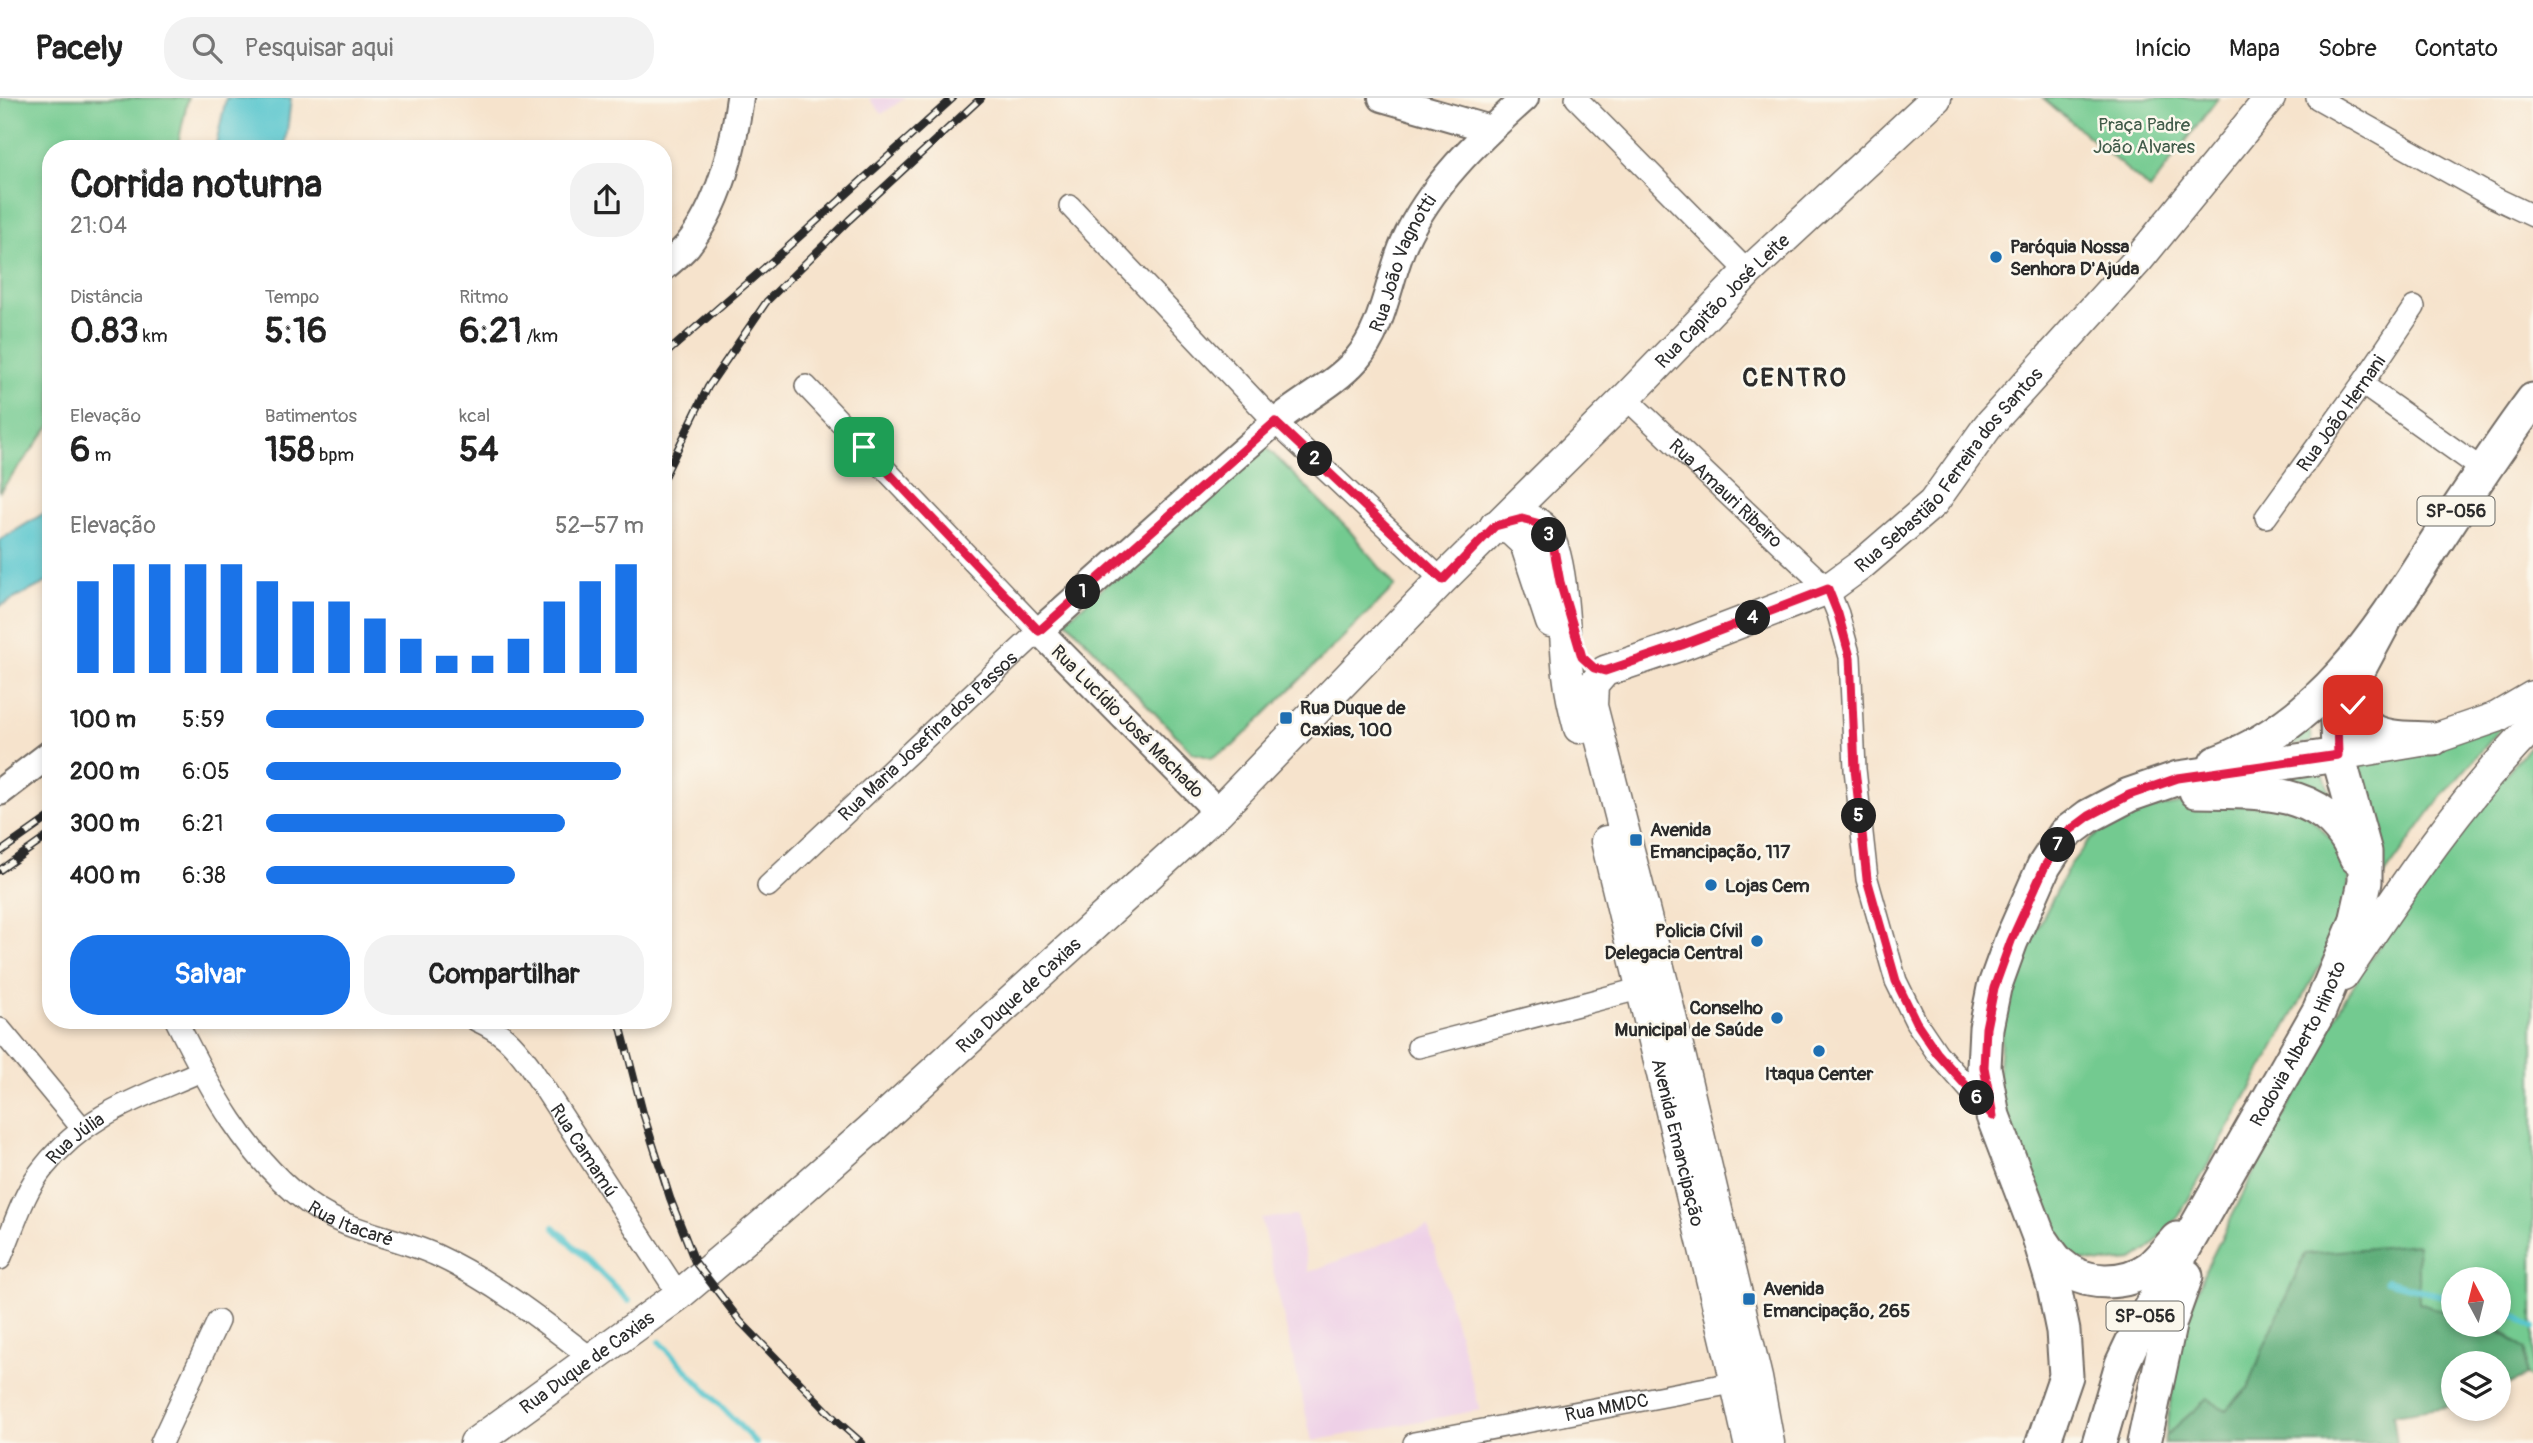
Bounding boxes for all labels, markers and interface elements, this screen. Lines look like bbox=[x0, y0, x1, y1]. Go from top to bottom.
search box bbox=[164, 17, 654, 80]
text: Pacely bbox=[35, 28, 122, 69]
icon: search bbox=[188, 29, 226, 67]
text: Pesquisar aqui bbox=[244, 32, 394, 64]
text: Início bbox=[2135, 34, 2191, 63]
text: Mapa bbox=[2229, 34, 2280, 63]
text: Sobre bbox=[2318, 34, 2377, 63]
text: Contato bbox=[2415, 34, 2498, 63]
park label: Praça Padre João Alvares bbox=[2093, 113, 2195, 159]
text: Corrida noturna bbox=[70, 161, 322, 209]
button: share bbox=[570, 163, 644, 237]
street label: Rua João Vagnotti bbox=[1364, 190, 1442, 336]
text: 21:04 bbox=[70, 211, 127, 240]
street label: Rua Capitão José Leite bbox=[1650, 228, 1795, 374]
place label: Paróquia Nossa Senhora D'Ajuda bbox=[2010, 235, 2140, 281]
marker: Paróquia Nossa Senhora D'Ajuda bbox=[1988, 249, 2004, 265]
text: Distância bbox=[70, 285, 143, 309]
text: Tempo bbox=[265, 285, 319, 309]
text: Ritmo bbox=[459, 285, 508, 309]
text: 0.83 bbox=[70, 309, 139, 353]
text: 5:16 bbox=[265, 309, 327, 353]
text: 6:21 bbox=[459, 309, 522, 353]
text: km bbox=[139, 324, 168, 348]
text: /km bbox=[522, 324, 558, 348]
street label: Rua João Hernani bbox=[2292, 351, 2391, 477]
district label: CENTRO bbox=[1742, 362, 1848, 394]
street label: Rua Sebastião Ferreira dos Santos bbox=[1850, 362, 2048, 578]
text: Elevação bbox=[70, 404, 141, 428]
text: Batimentos bbox=[265, 404, 357, 428]
text: kcal bbox=[459, 404, 490, 428]
pin bbox=[834, 417, 894, 477]
text: 6 bbox=[70, 428, 90, 472]
text: 158 bbox=[265, 428, 315, 472]
text: 54 bbox=[459, 428, 499, 472]
icon: arrive bbox=[845, 428, 883, 466]
street label: Rua Amauri Ribeiro bbox=[1664, 434, 1788, 553]
pin: 2 bbox=[1298, 442, 1332, 476]
text: m bbox=[90, 443, 111, 467]
text: bpm bbox=[315, 443, 354, 467]
text: 2 bbox=[1309, 446, 1320, 470]
road number: SP-056 bbox=[2418, 496, 2494, 526]
text: Elevação bbox=[70, 511, 156, 540]
text: 52–57 m bbox=[555, 511, 644, 540]
pin: 3 bbox=[1532, 518, 1566, 552]
text: 3 bbox=[1543, 522, 1554, 546]
pin: 1 bbox=[1066, 574, 1100, 610]
text: 1 bbox=[1079, 579, 1086, 603]
pin: 4 bbox=[1736, 601, 1770, 636]
text: 4 bbox=[1747, 605, 1758, 629]
street label: Rua Lucídio José Machado bbox=[1046, 640, 1209, 803]
street label: Rua Maria Josefina dos Passos bbox=[834, 646, 1023, 827]
pin bbox=[2323, 675, 2383, 735]
icon: check bbox=[2334, 686, 2372, 724]
place label: Rua Duque de Caxias, 100 bbox=[1300, 696, 1406, 742]
text: 100 m bbox=[70, 705, 136, 734]
text: 5:59 bbox=[182, 705, 225, 734]
marker: Rua Duque de Caxias, 100 bbox=[1278, 710, 1294, 726]
text: 200 m bbox=[70, 757, 140, 786]
text: 6:05 bbox=[182, 757, 230, 786]
pin: 5 bbox=[1842, 798, 1876, 834]
text: 5 bbox=[1853, 803, 1864, 827]
text: 300 m bbox=[70, 809, 140, 838]
text: 6:21 bbox=[182, 809, 223, 838]
place label: Avenida Emancipação, 117 bbox=[1650, 818, 1791, 864]
pin: 7 bbox=[2040, 828, 2076, 862]
marker: Avenida Emancipação, 117 bbox=[1628, 832, 1644, 848]
text: 7 bbox=[2052, 832, 2063, 856]
text: 400 m bbox=[70, 861, 140, 890]
text: 6:38 bbox=[182, 861, 226, 890]
place label: Lojas Cem bbox=[1725, 874, 1810, 898]
marker: Lojas Cem bbox=[1703, 877, 1719, 893]
place label: Policia Cívil Delegacia Central bbox=[1604, 919, 1743, 965]
street label: Rua Duque de Caxias bbox=[951, 932, 1086, 1058]
marker: Policia Cívil Delegacia Central bbox=[1749, 933, 1765, 949]
button: Salvar bbox=[70, 935, 350, 1015]
button: Compartilhar bbox=[364, 935, 644, 1015]
street label: Rodovia Alberto Hinoto bbox=[2245, 957, 2352, 1131]
place label: Conselho Municipal de Saúde bbox=[1615, 996, 1764, 1042]
marker: Conselho Municipal de Saúde bbox=[1769, 1010, 1785, 1026]
marker: Itaqua Center bbox=[1811, 1043, 1827, 1059]
street label: Avenida Emancipação bbox=[1646, 1056, 1709, 1229]
place label: Itaqua Center bbox=[1765, 1062, 1873, 1086]
pin: 6 bbox=[1960, 1080, 1994, 1116]
text: 6 bbox=[1971, 1085, 1982, 1109]
street label: Rua Camamú bbox=[544, 1099, 623, 1202]
street label: Rua Júlia bbox=[41, 1107, 109, 1170]
street label: Rua Itacaré bbox=[303, 1196, 396, 1252]
north arrow bbox=[2441, 1267, 2511, 1337]
map controls bbox=[2441, 1267, 2511, 1421]
place label: Avenida Emancipação, 265 bbox=[1763, 1277, 1910, 1323]
marker: Avenida Emancipação, 265 bbox=[1741, 1291, 1757, 1307]
road number: SP-056 bbox=[2106, 1302, 2184, 1330]
street label: Rua Duque de Caxias bbox=[515, 1306, 660, 1420]
button: layers bbox=[2441, 1351, 2511, 1421]
street label: Rua MMDC bbox=[1563, 1388, 1651, 1427]

